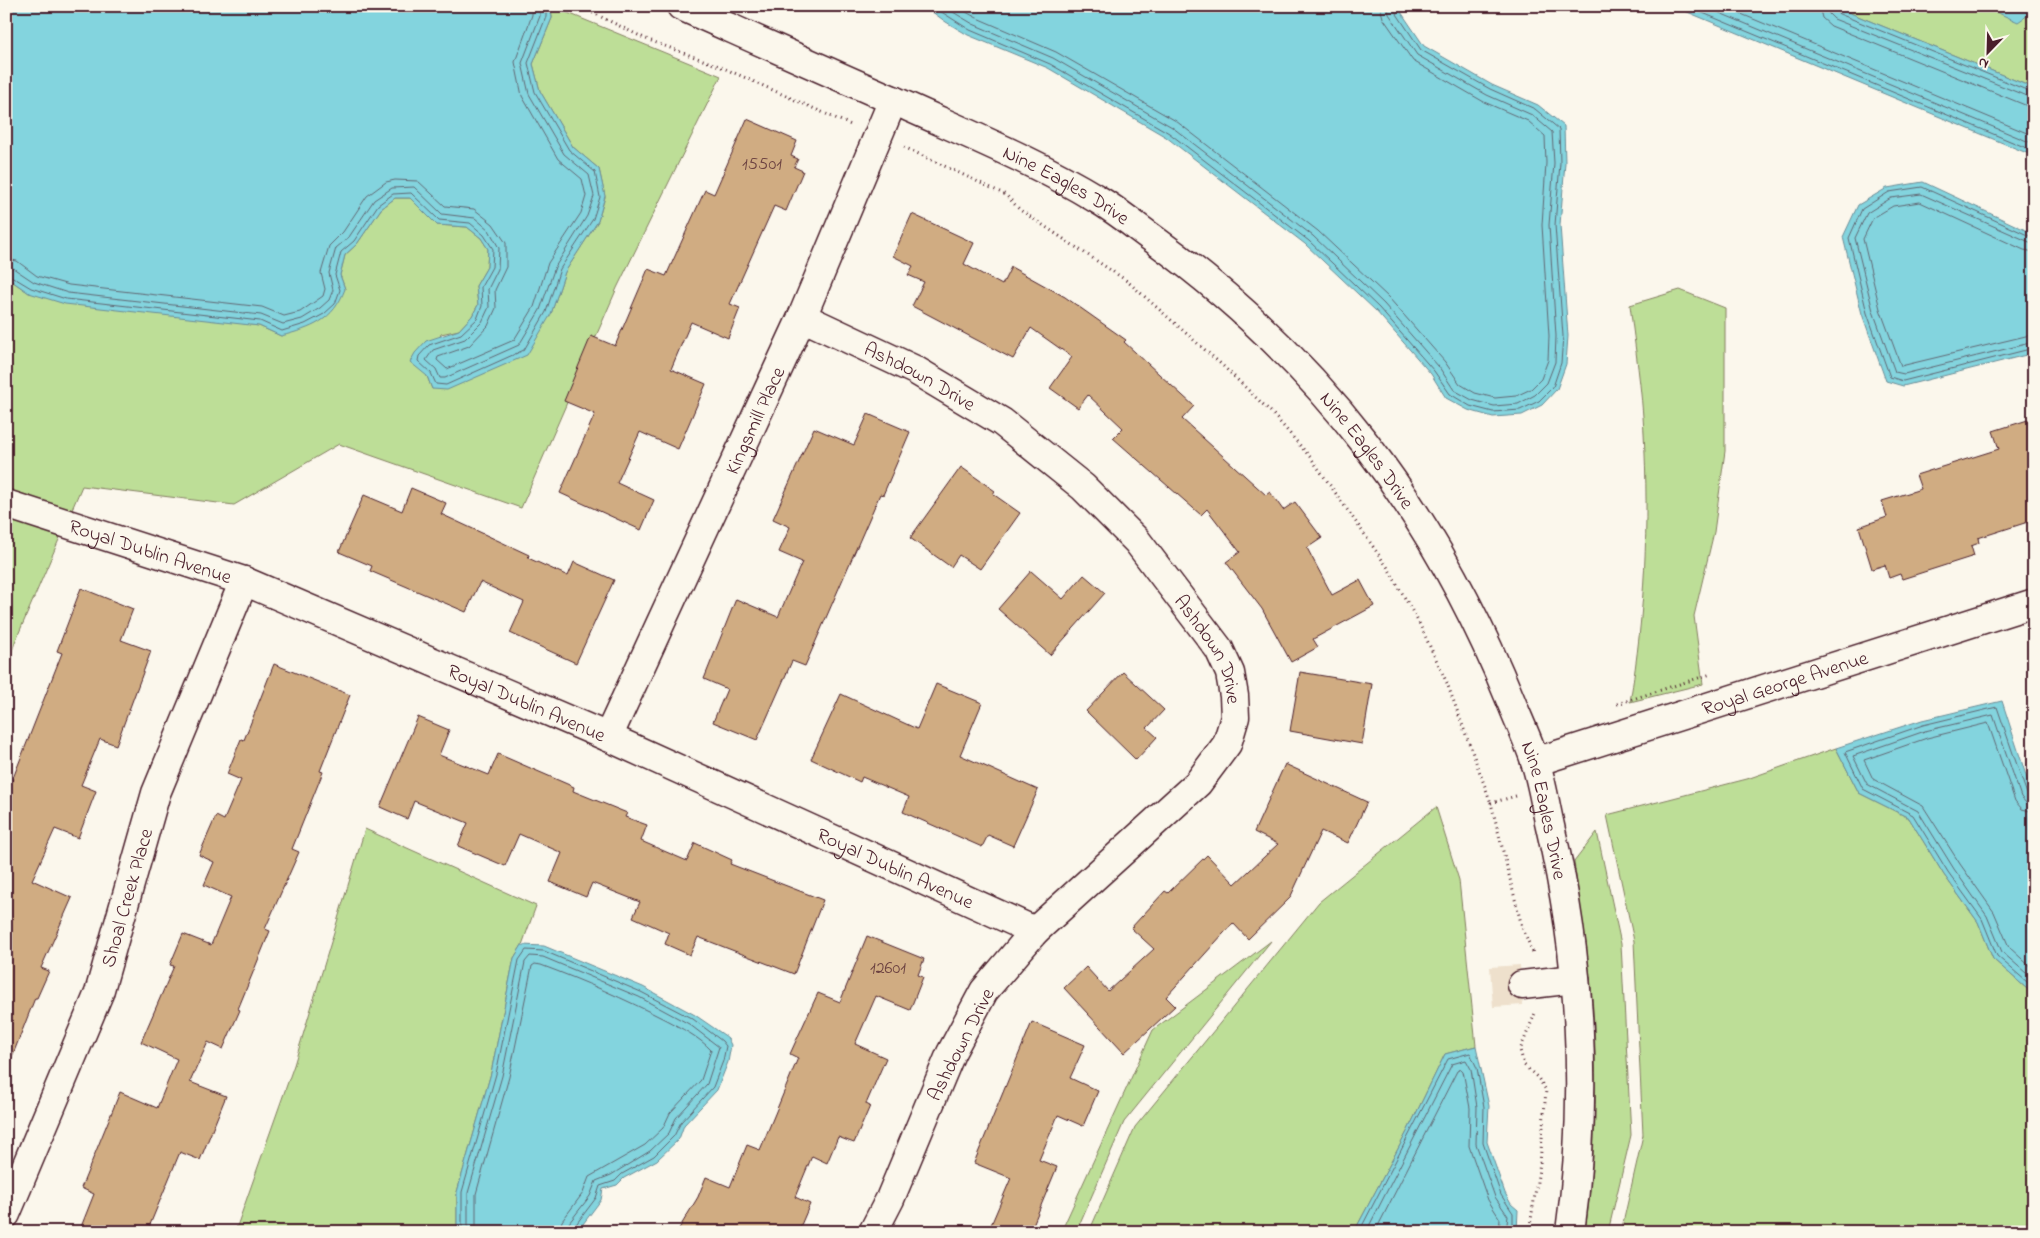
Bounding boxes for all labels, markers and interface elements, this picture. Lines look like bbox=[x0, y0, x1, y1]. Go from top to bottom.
north arrow bbox=[1962, 28, 2012, 78]
text: N bbox=[1975, 51, 1992, 74]
street label: Nine Eagles Drive bbox=[997, 139, 1135, 233]
house number: 15501 bbox=[742, 152, 782, 178]
street label: Ashdown Drive bbox=[858, 336, 980, 420]
street label: Kingsmill Place bbox=[719, 363, 794, 480]
street label: Nine Eagles Drive bbox=[1312, 386, 1420, 516]
street label: Royal Dublin Avenue bbox=[65, 513, 235, 593]
street label: Ashdown Drive bbox=[1166, 589, 1246, 705]
street label: Royal George Avenue bbox=[1699, 645, 1872, 725]
street label: Royal Dublin Avenue bbox=[442, 658, 610, 751]
street label: Nine Eagles Drive bbox=[1512, 737, 1573, 882]
street label: Royal Dublin Avenue bbox=[811, 822, 978, 918]
street label: Shoal Creek Place bbox=[95, 825, 162, 971]
house number: 12601 bbox=[870, 956, 906, 982]
street label: Ashdown Drive bbox=[921, 984, 1003, 1107]

